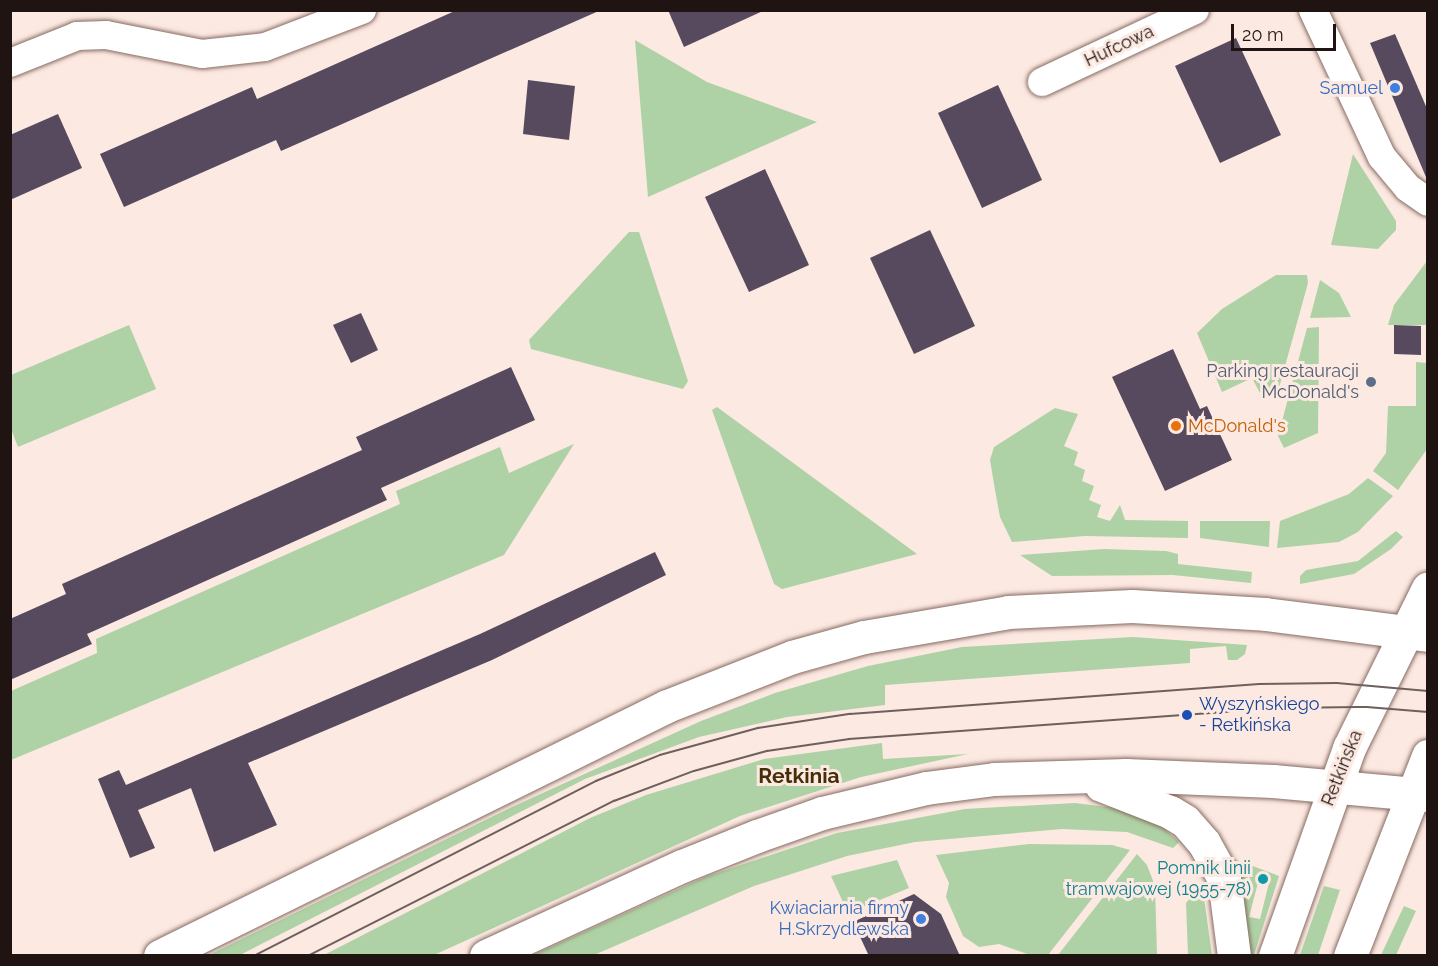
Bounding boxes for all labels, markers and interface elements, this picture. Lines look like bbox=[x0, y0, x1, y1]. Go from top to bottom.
scale bar bbox=[1234, 12, 1339, 50]
street label: Hufcowa bbox=[1081, 21, 1157, 71]
text: 20 m bbox=[1242, 24, 1284, 45]
place label: Samuel bbox=[1320, 77, 1383, 99]
marker: Samuel bbox=[1388, 81, 1402, 95]
place label: Parking restauracji McDonald's bbox=[1206, 361, 1359, 404]
marker: Parking restauracji McDonald's bbox=[1364, 375, 1378, 389]
place label: McDonald's bbox=[1188, 415, 1286, 437]
marker: McDonald's bbox=[1169, 419, 1183, 433]
place label: Wyszyńskiego - Retkińska bbox=[1199, 694, 1319, 736]
marker: Wyszyńskiego - Retkińska bbox=[1180, 708, 1194, 722]
street label: Retkińska bbox=[1317, 727, 1367, 809]
district label: Retkinia bbox=[758, 763, 840, 789]
place label: Pomnik linii tramwajowej (1955-78) bbox=[1066, 858, 1251, 900]
marker: Pomnik linii tramwajowej (1955-78) bbox=[1256, 872, 1270, 886]
place label: Kwiaciarnia firmy H.Skrzydlewska bbox=[769, 898, 909, 940]
marker: Kwiaciarnia firmy H.Skrzydlewska bbox=[914, 912, 928, 926]

